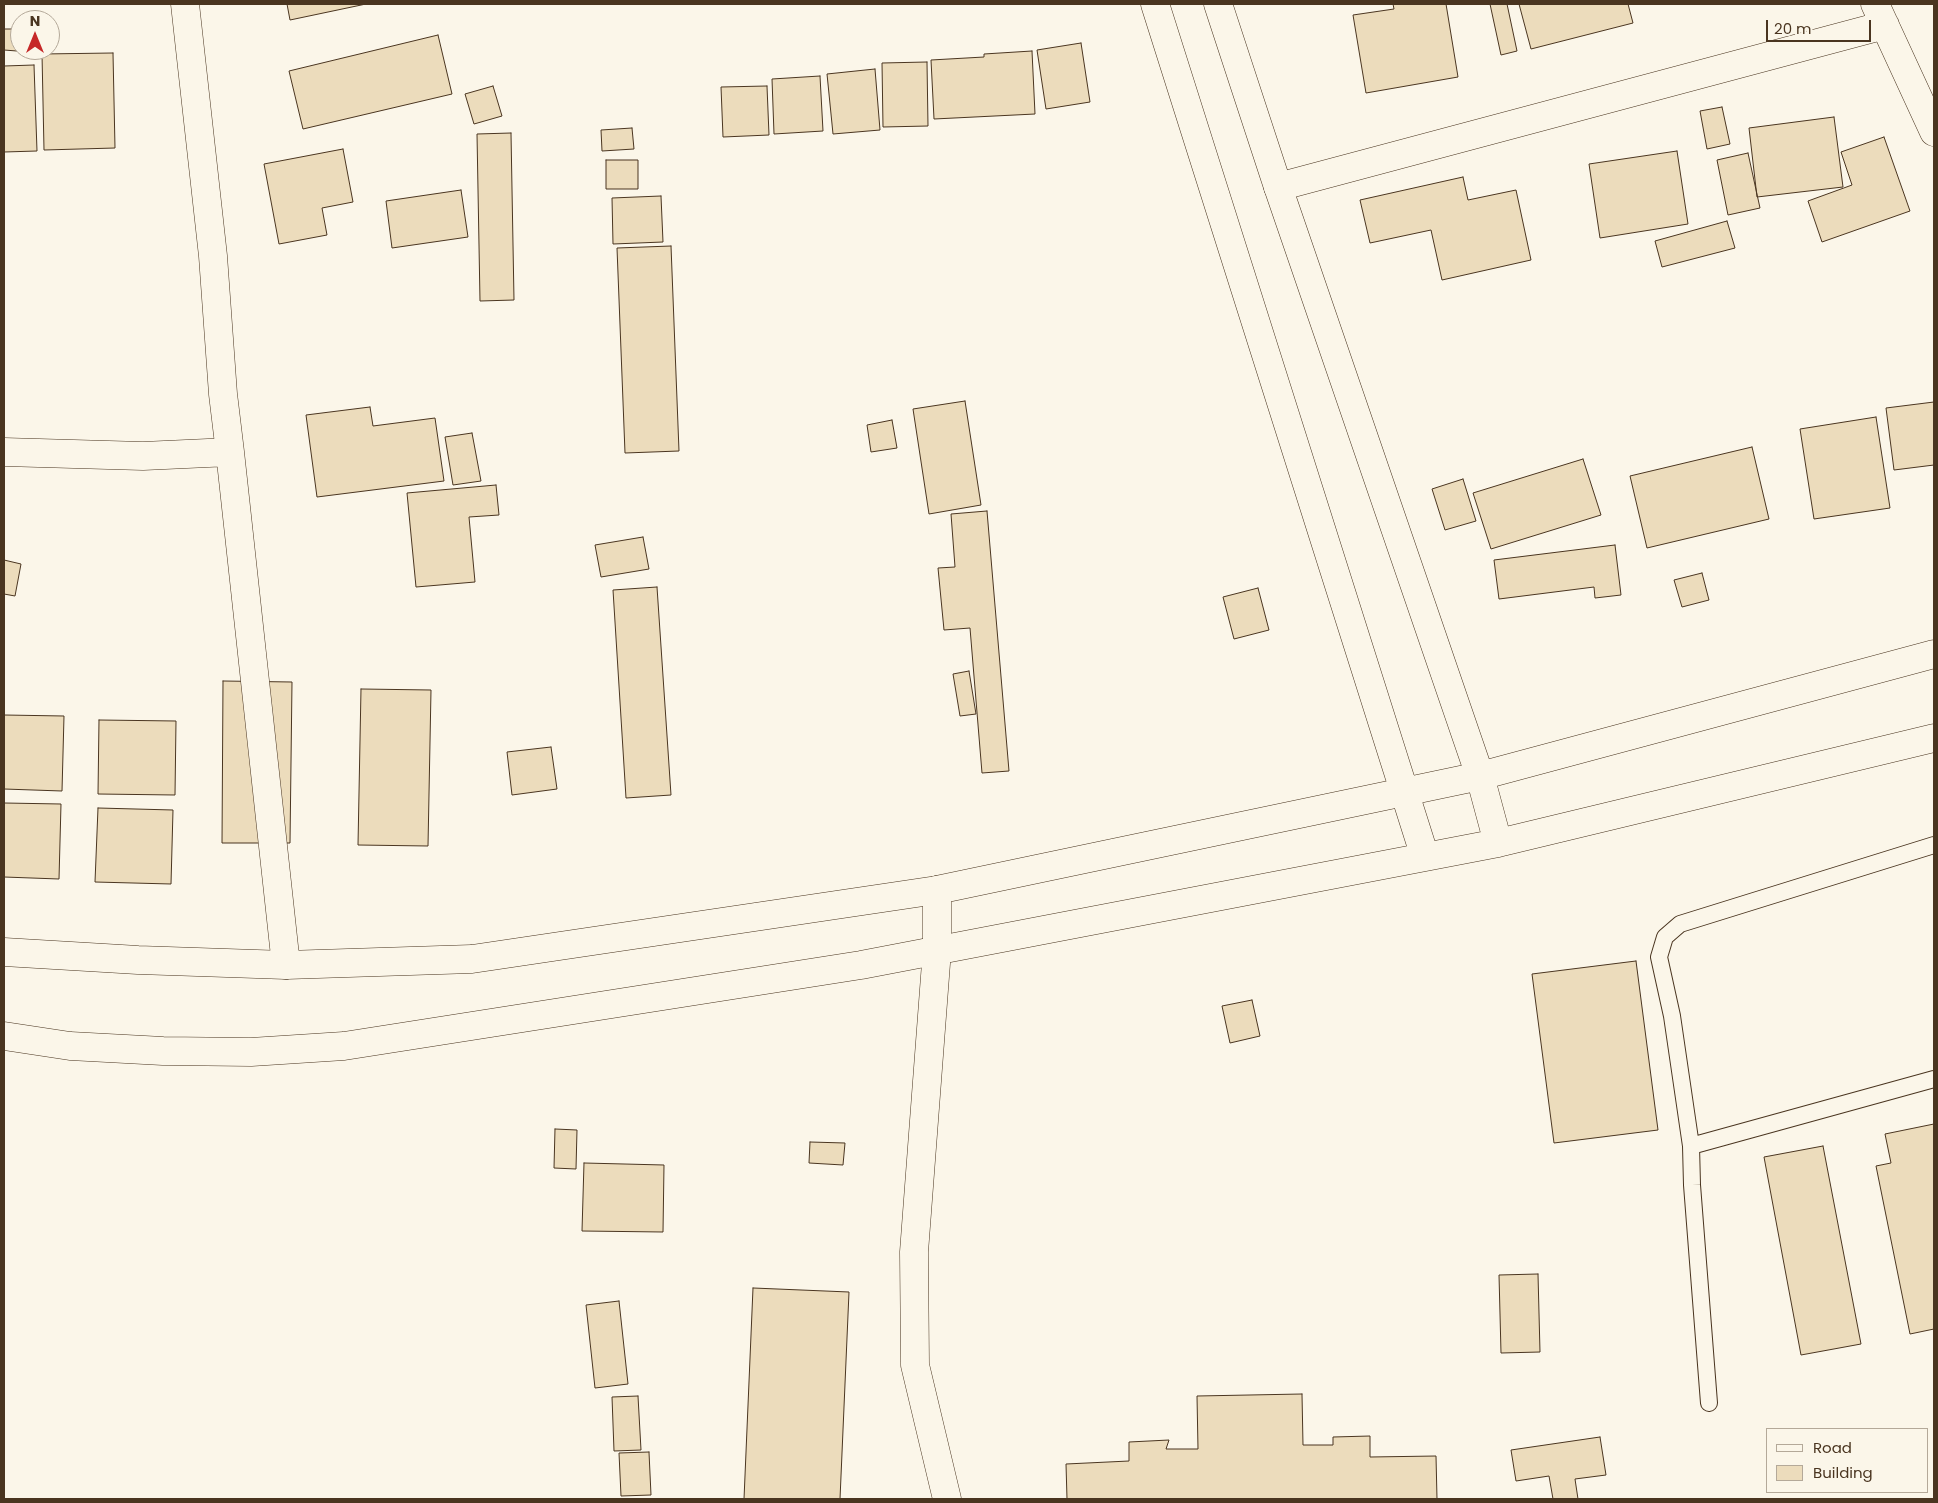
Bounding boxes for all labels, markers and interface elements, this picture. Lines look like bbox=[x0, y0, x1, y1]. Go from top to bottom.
north arrow bbox=[10, 10, 60, 60]
scale bar bbox=[1768, 10, 1873, 42]
text: N bbox=[30, 11, 40, 31]
text: 20 m bbox=[1774, 18, 1812, 39]
legend bbox=[1766, 1428, 1928, 1493]
text: Road bbox=[1813, 1437, 1852, 1458]
text: Building bbox=[1813, 1462, 1873, 1483]

